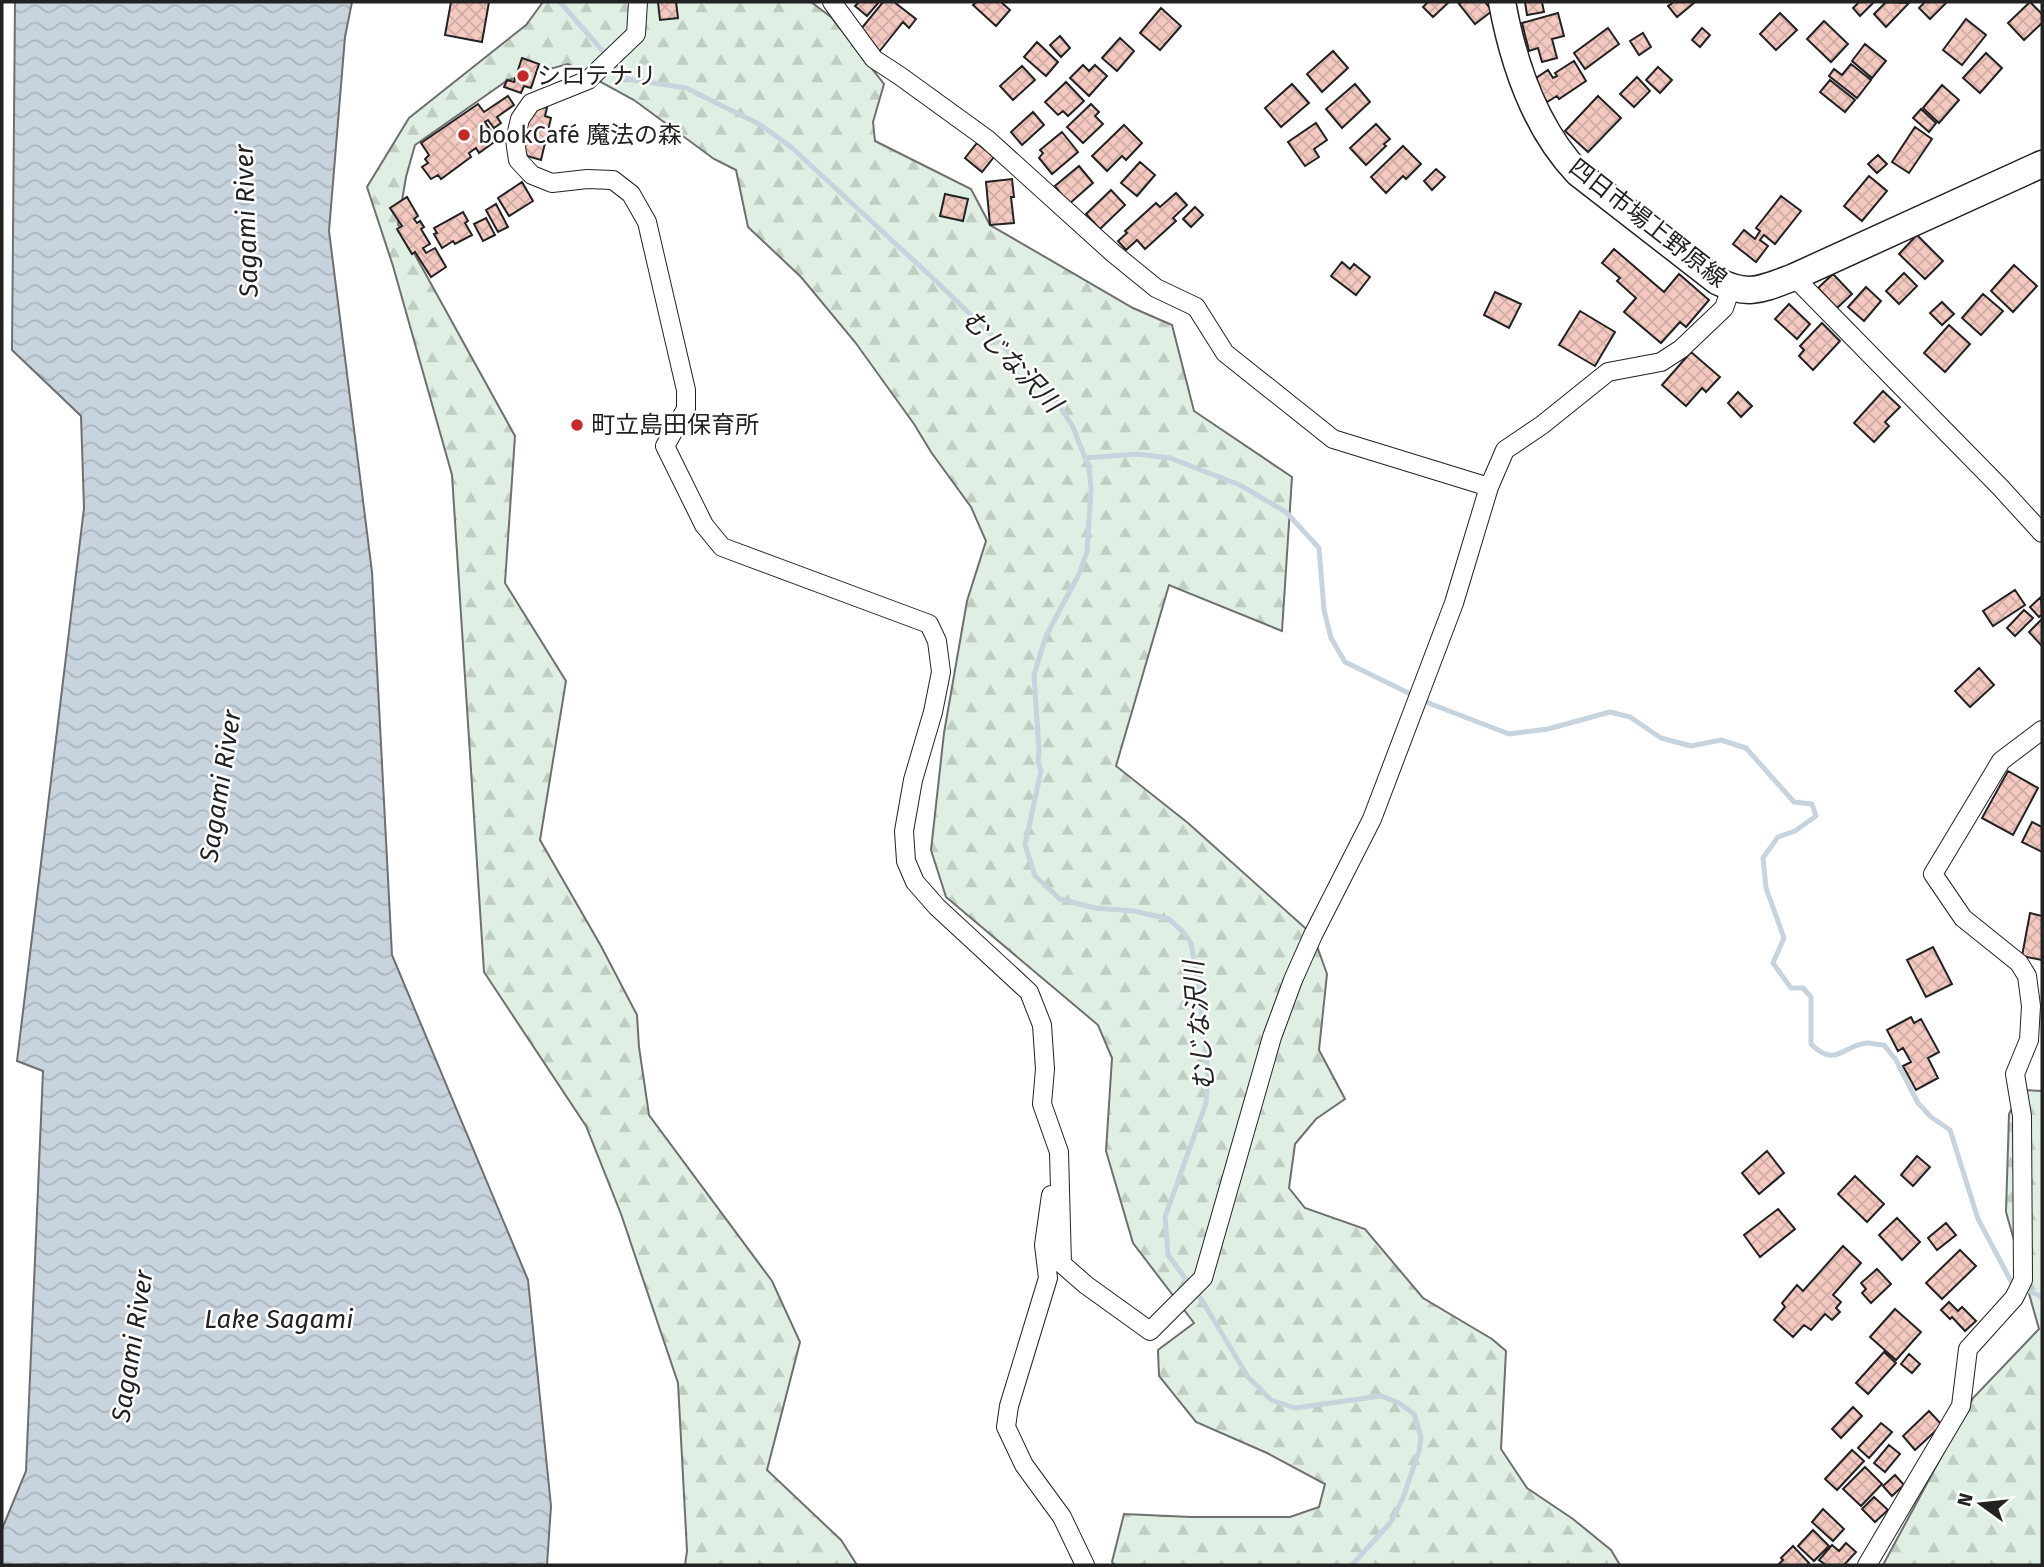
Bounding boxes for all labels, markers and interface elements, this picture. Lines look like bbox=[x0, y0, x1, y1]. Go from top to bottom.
place label: シロテナリ bbox=[537, 62, 657, 90]
marker: シロテナリ bbox=[515, 68, 531, 84]
place label: bookCafé 魔法の森 bbox=[478, 121, 682, 149]
marker: bookCafé 魔法の森 bbox=[456, 127, 472, 143]
water label: Sagami River bbox=[228, 143, 265, 299]
street label: 四日市場上野原線 bbox=[1564, 153, 1732, 293]
water label: むじな沢川 bbox=[955, 304, 1070, 421]
place label: 町立島田保育所 bbox=[591, 411, 759, 439]
marker: 町立島田保育所 bbox=[569, 417, 585, 433]
water label: Sagami River bbox=[193, 707, 248, 865]
water label: むじな沢川 bbox=[1178, 957, 1221, 1092]
water label: Sagami River bbox=[105, 1267, 160, 1425]
water label: Lake Sagami bbox=[204, 1304, 354, 1335]
north arrow bbox=[1946, 1469, 2016, 1539]
text: N bbox=[1952, 1491, 1978, 1509]

